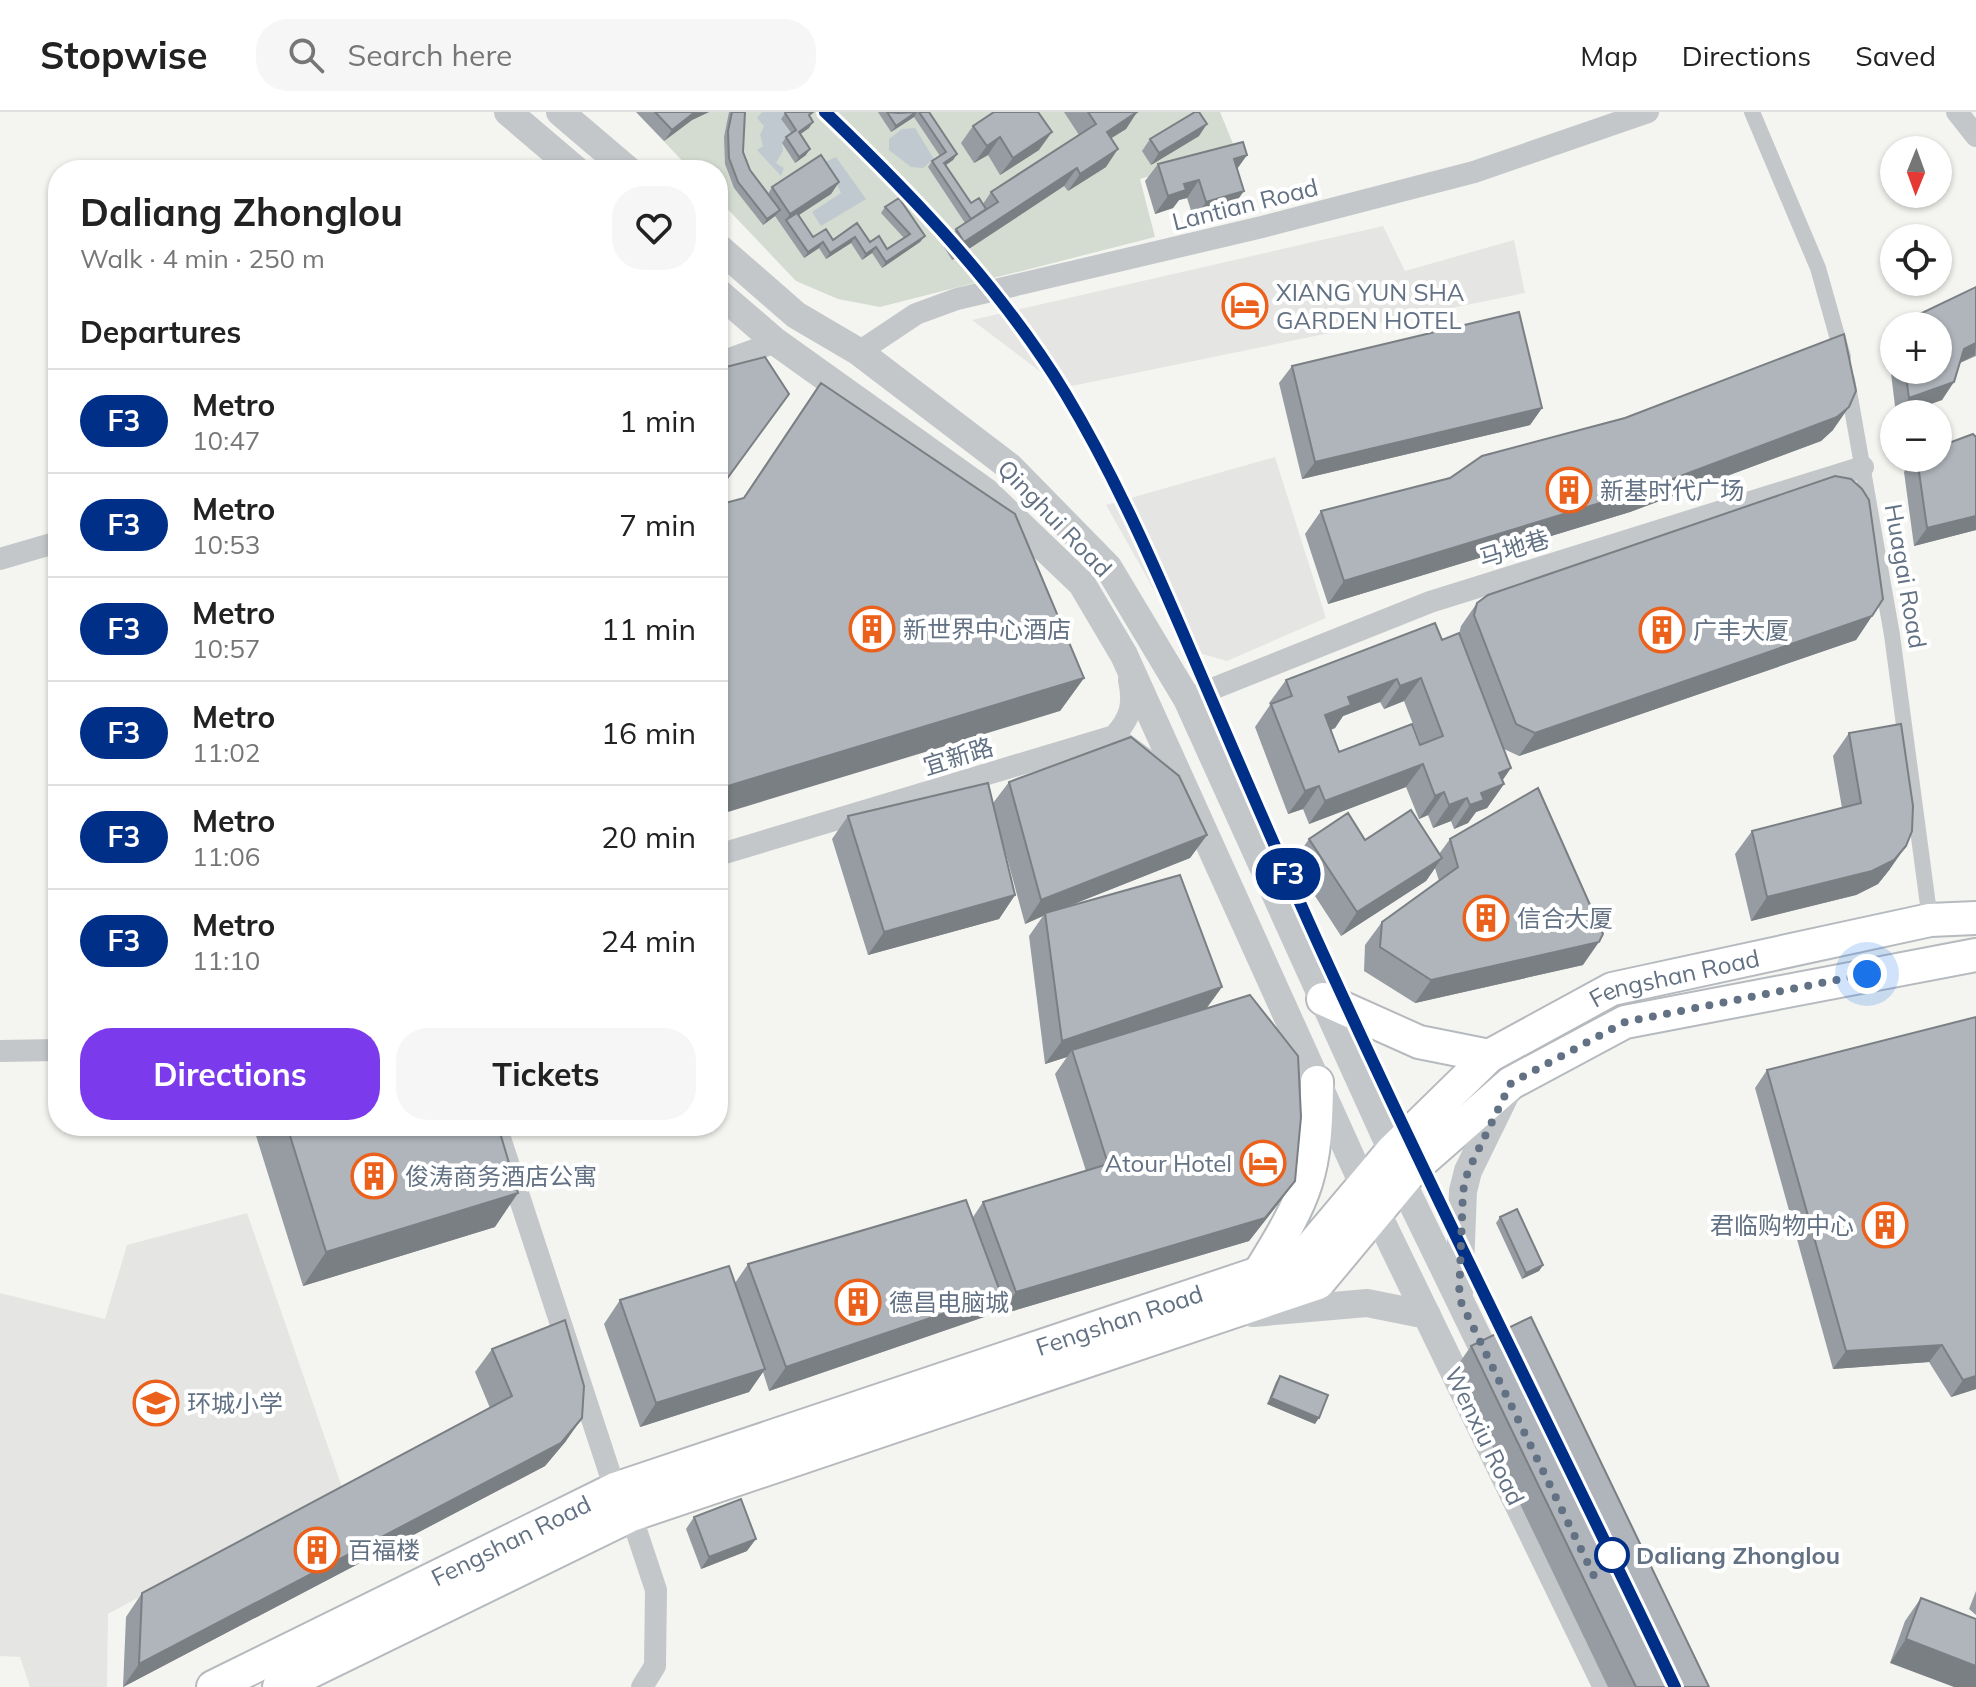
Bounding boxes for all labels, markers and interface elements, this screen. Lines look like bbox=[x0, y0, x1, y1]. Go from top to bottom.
search box bbox=[256, 19, 816, 91]
text: Stopwise bbox=[40, 31, 208, 79]
icon: search bbox=[284, 33, 328, 77]
text: Search here bbox=[348, 36, 512, 74]
text: Map bbox=[1580, 38, 1638, 73]
text: Directions bbox=[1682, 38, 1811, 73]
text: Saved bbox=[1855, 38, 1936, 73]
north arrow bbox=[1880, 136, 1952, 208]
map controls bbox=[1880, 136, 1952, 472]
street label: Lantian Road bbox=[1169, 171, 1321, 237]
button: heart bbox=[612, 186, 696, 270]
text: Daliang Zhonglou bbox=[80, 188, 403, 236]
button: locate bbox=[1880, 224, 1952, 296]
text: Walk · 4 min · 250 m bbox=[80, 242, 325, 275]
place label: XIANG YUN SHA GARDEN HOTEL bbox=[1276, 277, 1465, 335]
hotel icon: XIANG YUN SHA GARDEN HOTEL bbox=[1221, 282, 1269, 330]
button: + bbox=[1880, 312, 1952, 384]
text: Departures bbox=[80, 313, 241, 351]
text: Metro bbox=[192, 386, 275, 424]
button: − bbox=[1880, 400, 1952, 472]
text: 1 min bbox=[619, 402, 696, 440]
text: F3 bbox=[108, 403, 140, 438]
text: 10:47 bbox=[192, 424, 260, 457]
street label: Qinghui Road bbox=[992, 453, 1118, 583]
building icon: 新基时代广场 bbox=[1545, 466, 1593, 514]
place label: 新基时代广场 bbox=[1600, 475, 1744, 505]
text: Metro bbox=[192, 490, 275, 528]
street label: Huagai Road bbox=[1879, 501, 1933, 651]
text: 7 min bbox=[619, 506, 696, 544]
text: F3 bbox=[108, 507, 140, 542]
street label: 马地巷 bbox=[1475, 523, 1553, 573]
text: 10:53 bbox=[192, 528, 260, 561]
text: Metro bbox=[192, 594, 275, 632]
building icon: 新世界中心酒店 bbox=[848, 605, 896, 653]
building icon: 广丰大厦 bbox=[1638, 606, 1686, 654]
text: 11 min bbox=[601, 610, 696, 648]
text: F3 bbox=[108, 611, 140, 646]
place label: 新世界中心酒店 bbox=[903, 614, 1071, 644]
place label: 广丰大厦 bbox=[1693, 615, 1789, 645]
text: 10:57 bbox=[192, 632, 260, 665]
text: Metro bbox=[192, 698, 275, 736]
text: 16 min bbox=[601, 714, 696, 752]
text: F3 bbox=[108, 715, 140, 750]
street label: 宜新路 bbox=[919, 731, 997, 781]
text: 11:02 bbox=[192, 736, 260, 769]
text: Metro bbox=[192, 802, 275, 840]
text: 20 min bbox=[601, 818, 696, 856]
text: F3 bbox=[108, 819, 140, 854]
text: 11:06 bbox=[192, 840, 260, 873]
line badge: F3 bbox=[1252, 848, 1324, 900]
text: F3 bbox=[1272, 856, 1304, 891]
building icon: 信合大厦 bbox=[1462, 894, 1510, 942]
place label: 信合大厦 bbox=[1517, 903, 1613, 933]
text: Metro bbox=[192, 906, 275, 944]
text: 24 min bbox=[601, 922, 696, 960]
text: F3 bbox=[108, 923, 140, 958]
street label: Fengshan Road bbox=[1584, 942, 1762, 1014]
text: 11:10 bbox=[192, 944, 260, 977]
your location bbox=[1847, 954, 1887, 994]
button: Directions bbox=[80, 1028, 380, 1120]
button: Tickets bbox=[396, 1028, 696, 1120]
hotel icon: Atour Hotel bbox=[1239, 1139, 1287, 1187]
place label: Atour Hotel bbox=[1105, 1148, 1232, 1178]
building icon: 俊涛商务酒店公寓 bbox=[350, 1152, 398, 1200]
place label: 俊涛商务酒店公寓 bbox=[405, 1161, 597, 1191]
building icon: 君临购物中心 bbox=[1861, 1201, 1909, 1249]
place label: 君临购物中心 bbox=[1710, 1210, 1854, 1240]
building icon: 德昌电脑城 bbox=[834, 1278, 882, 1326]
street label: Fengshan Road bbox=[1032, 1278, 1207, 1362]
place label: 德昌电脑城 bbox=[889, 1287, 1009, 1317]
street label: Wenxiu Road bbox=[1439, 1362, 1531, 1510]
school or university icon: 环城小学 bbox=[132, 1379, 180, 1427]
place label: 环城小学 bbox=[187, 1388, 283, 1418]
street label: Fengshan Road bbox=[426, 1488, 596, 1592]
building icon: 百福楼 bbox=[293, 1526, 341, 1574]
place label: 百福楼 bbox=[348, 1535, 420, 1565]
marker: Daliang Zhonglou bbox=[1595, 1538, 1629, 1572]
place label: Daliang Zhonglou bbox=[1636, 1540, 1840, 1570]

